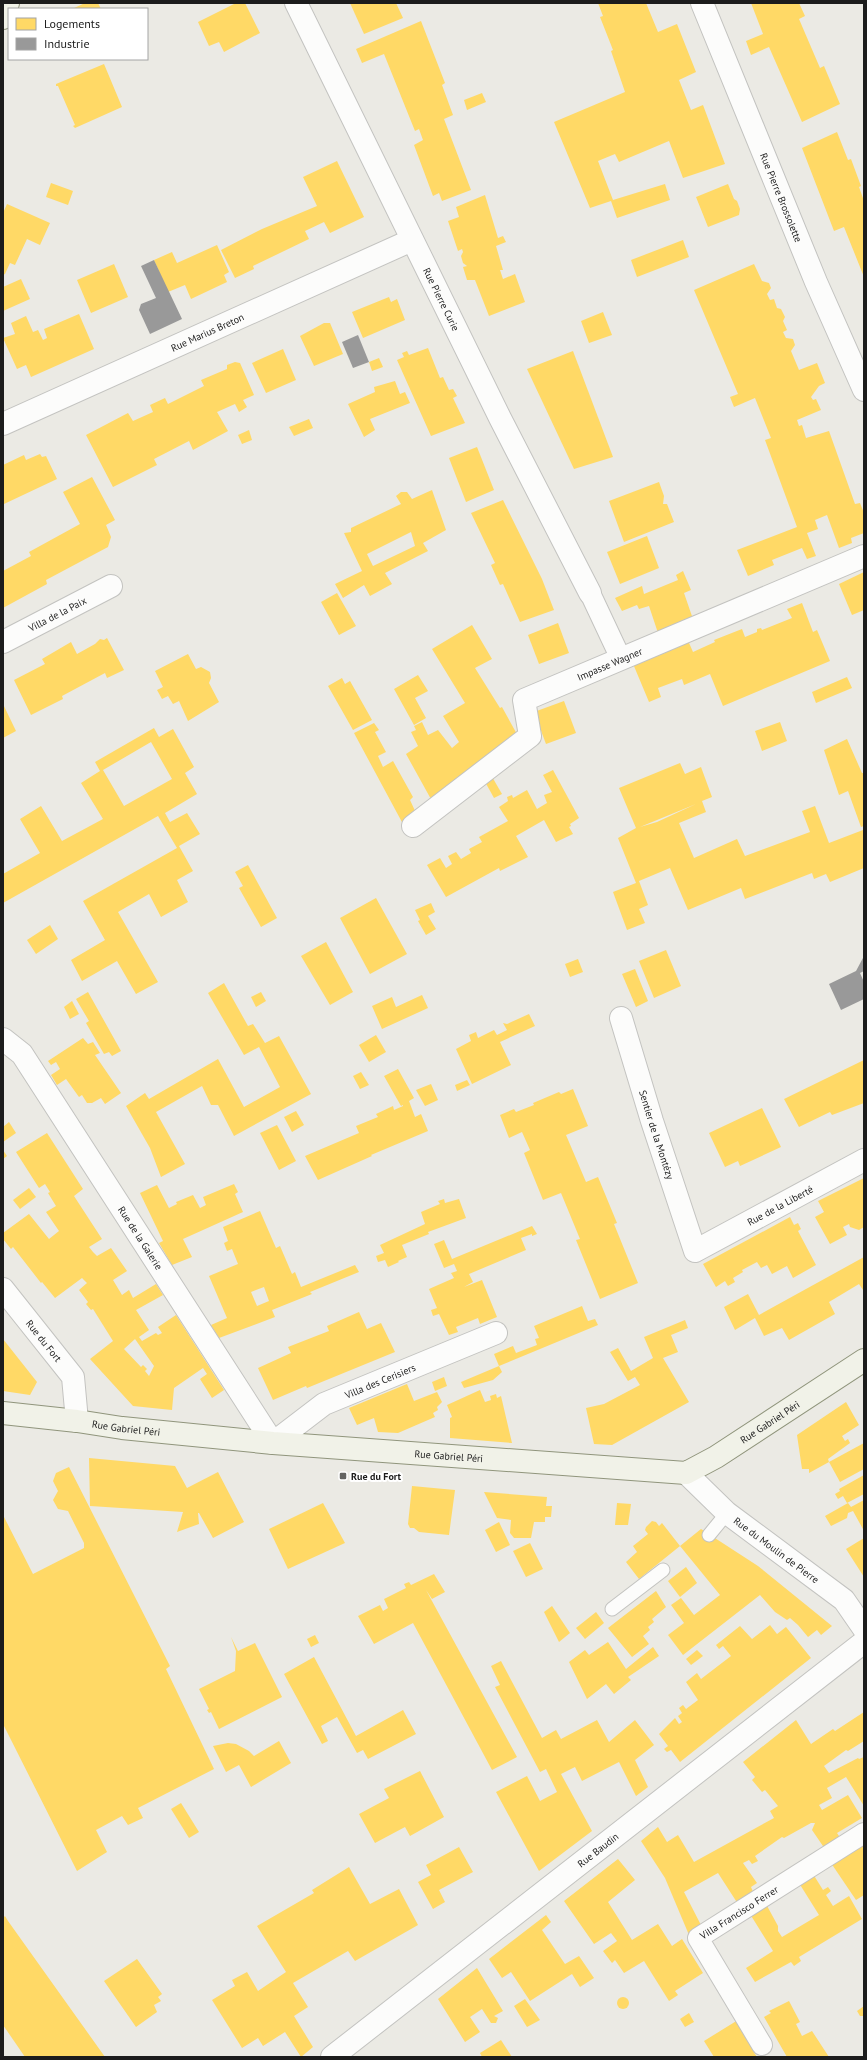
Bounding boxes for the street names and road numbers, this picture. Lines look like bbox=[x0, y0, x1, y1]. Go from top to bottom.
street label: Rue Pierre Brossolette bbox=[757, 151, 805, 244]
street label: Rue Pierre Curie bbox=[420, 266, 462, 333]
street label: Rue Marius Breton bbox=[169, 310, 246, 355]
street label: Villa de la Paix bbox=[25, 594, 89, 635]
street label: Impasse Wagner bbox=[575, 644, 645, 684]
street label: Sentier de la Montézy bbox=[636, 1089, 677, 1181]
street label: Rue de la Liberté bbox=[745, 1183, 816, 1229]
street label: Rue de la Galerie bbox=[115, 1204, 165, 1272]
street label: Rue du Fort bbox=[23, 1317, 65, 1365]
street label: Villa des Cerisiers bbox=[342, 1361, 418, 1402]
street label: Rue Gabriel Péri bbox=[738, 1398, 802, 1446]
street label: Rue Gabriel Péri bbox=[91, 1417, 161, 1439]
street label: Rue Gabriel Péri bbox=[414, 1447, 484, 1465]
street label: Rue du Moulin de Pierre bbox=[731, 1514, 822, 1586]
street label: Rue Baudin bbox=[575, 1830, 621, 1870]
street label: Villa Francisco Ferrer bbox=[697, 1883, 781, 1943]

